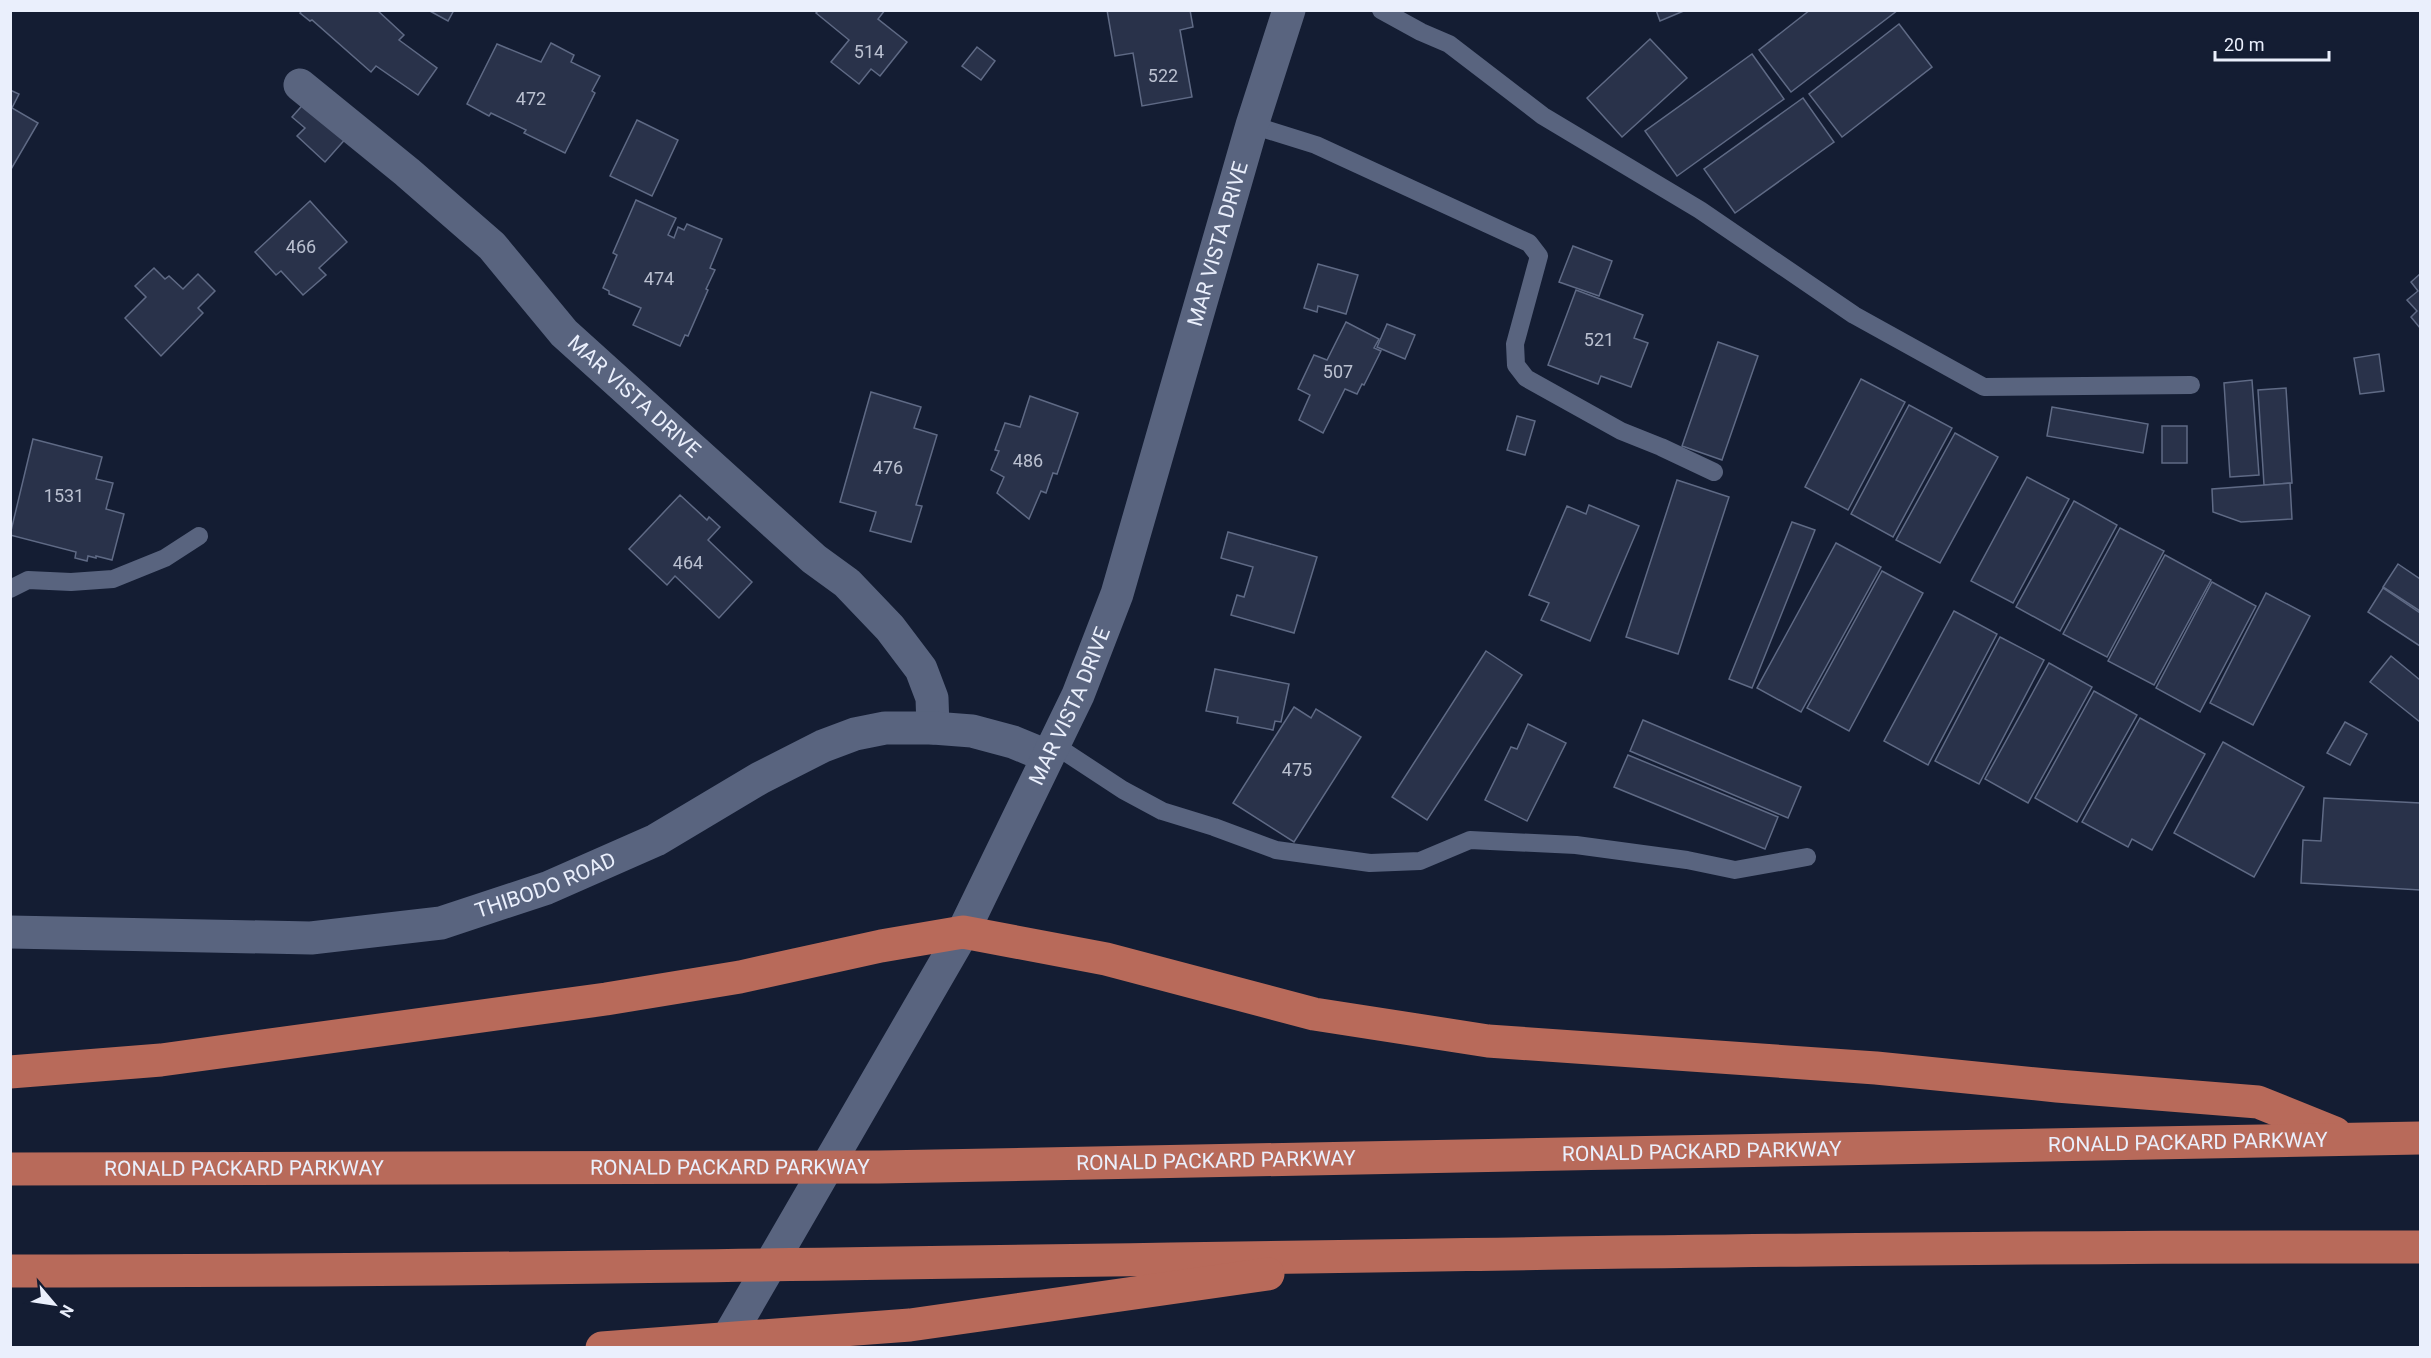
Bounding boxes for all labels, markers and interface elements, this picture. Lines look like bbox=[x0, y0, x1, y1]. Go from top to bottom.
scale bar bbox=[2215, 24, 2329, 62]
text: 20 m bbox=[2224, 34, 2264, 55]
house number: 514 bbox=[854, 41, 884, 62]
house number: 522 bbox=[1148, 65, 1178, 86]
house number: 472 bbox=[516, 88, 546, 109]
street label: MAR VISTA DRIVE bbox=[1183, 159, 1253, 329]
house number: 466 bbox=[286, 236, 316, 257]
house number: 474 bbox=[644, 268, 674, 289]
house number: 521 bbox=[1584, 329, 1614, 350]
street label: MAR VISTA DRIVE bbox=[563, 330, 705, 462]
house number: 507 bbox=[1323, 361, 1353, 382]
house number: 486 bbox=[1013, 450, 1043, 471]
house number: 476 bbox=[873, 457, 903, 478]
house number: 1531 bbox=[44, 485, 84, 506]
house number: 464 bbox=[673, 552, 703, 573]
street label: MAR VISTA DRIVE bbox=[1024, 624, 1115, 789]
house number: 475 bbox=[1282, 759, 1312, 780]
street label: THIBODO ROAD bbox=[472, 847, 619, 923]
street label: RONALD PACKARD PARKWAY bbox=[2048, 1128, 2328, 1157]
street label: RONALD PACKARD PARKWAY bbox=[1562, 1137, 1842, 1166]
street label: RONALD PACKARD PARKWAY bbox=[1076, 1146, 1356, 1175]
street label: RONALD PACKARD PARKWAY bbox=[590, 1155, 870, 1180]
street label: RONALD PACKARD PARKWAY bbox=[104, 1156, 384, 1181]
north arrow bbox=[24, 1274, 84, 1334]
text: N bbox=[56, 1301, 78, 1321]

